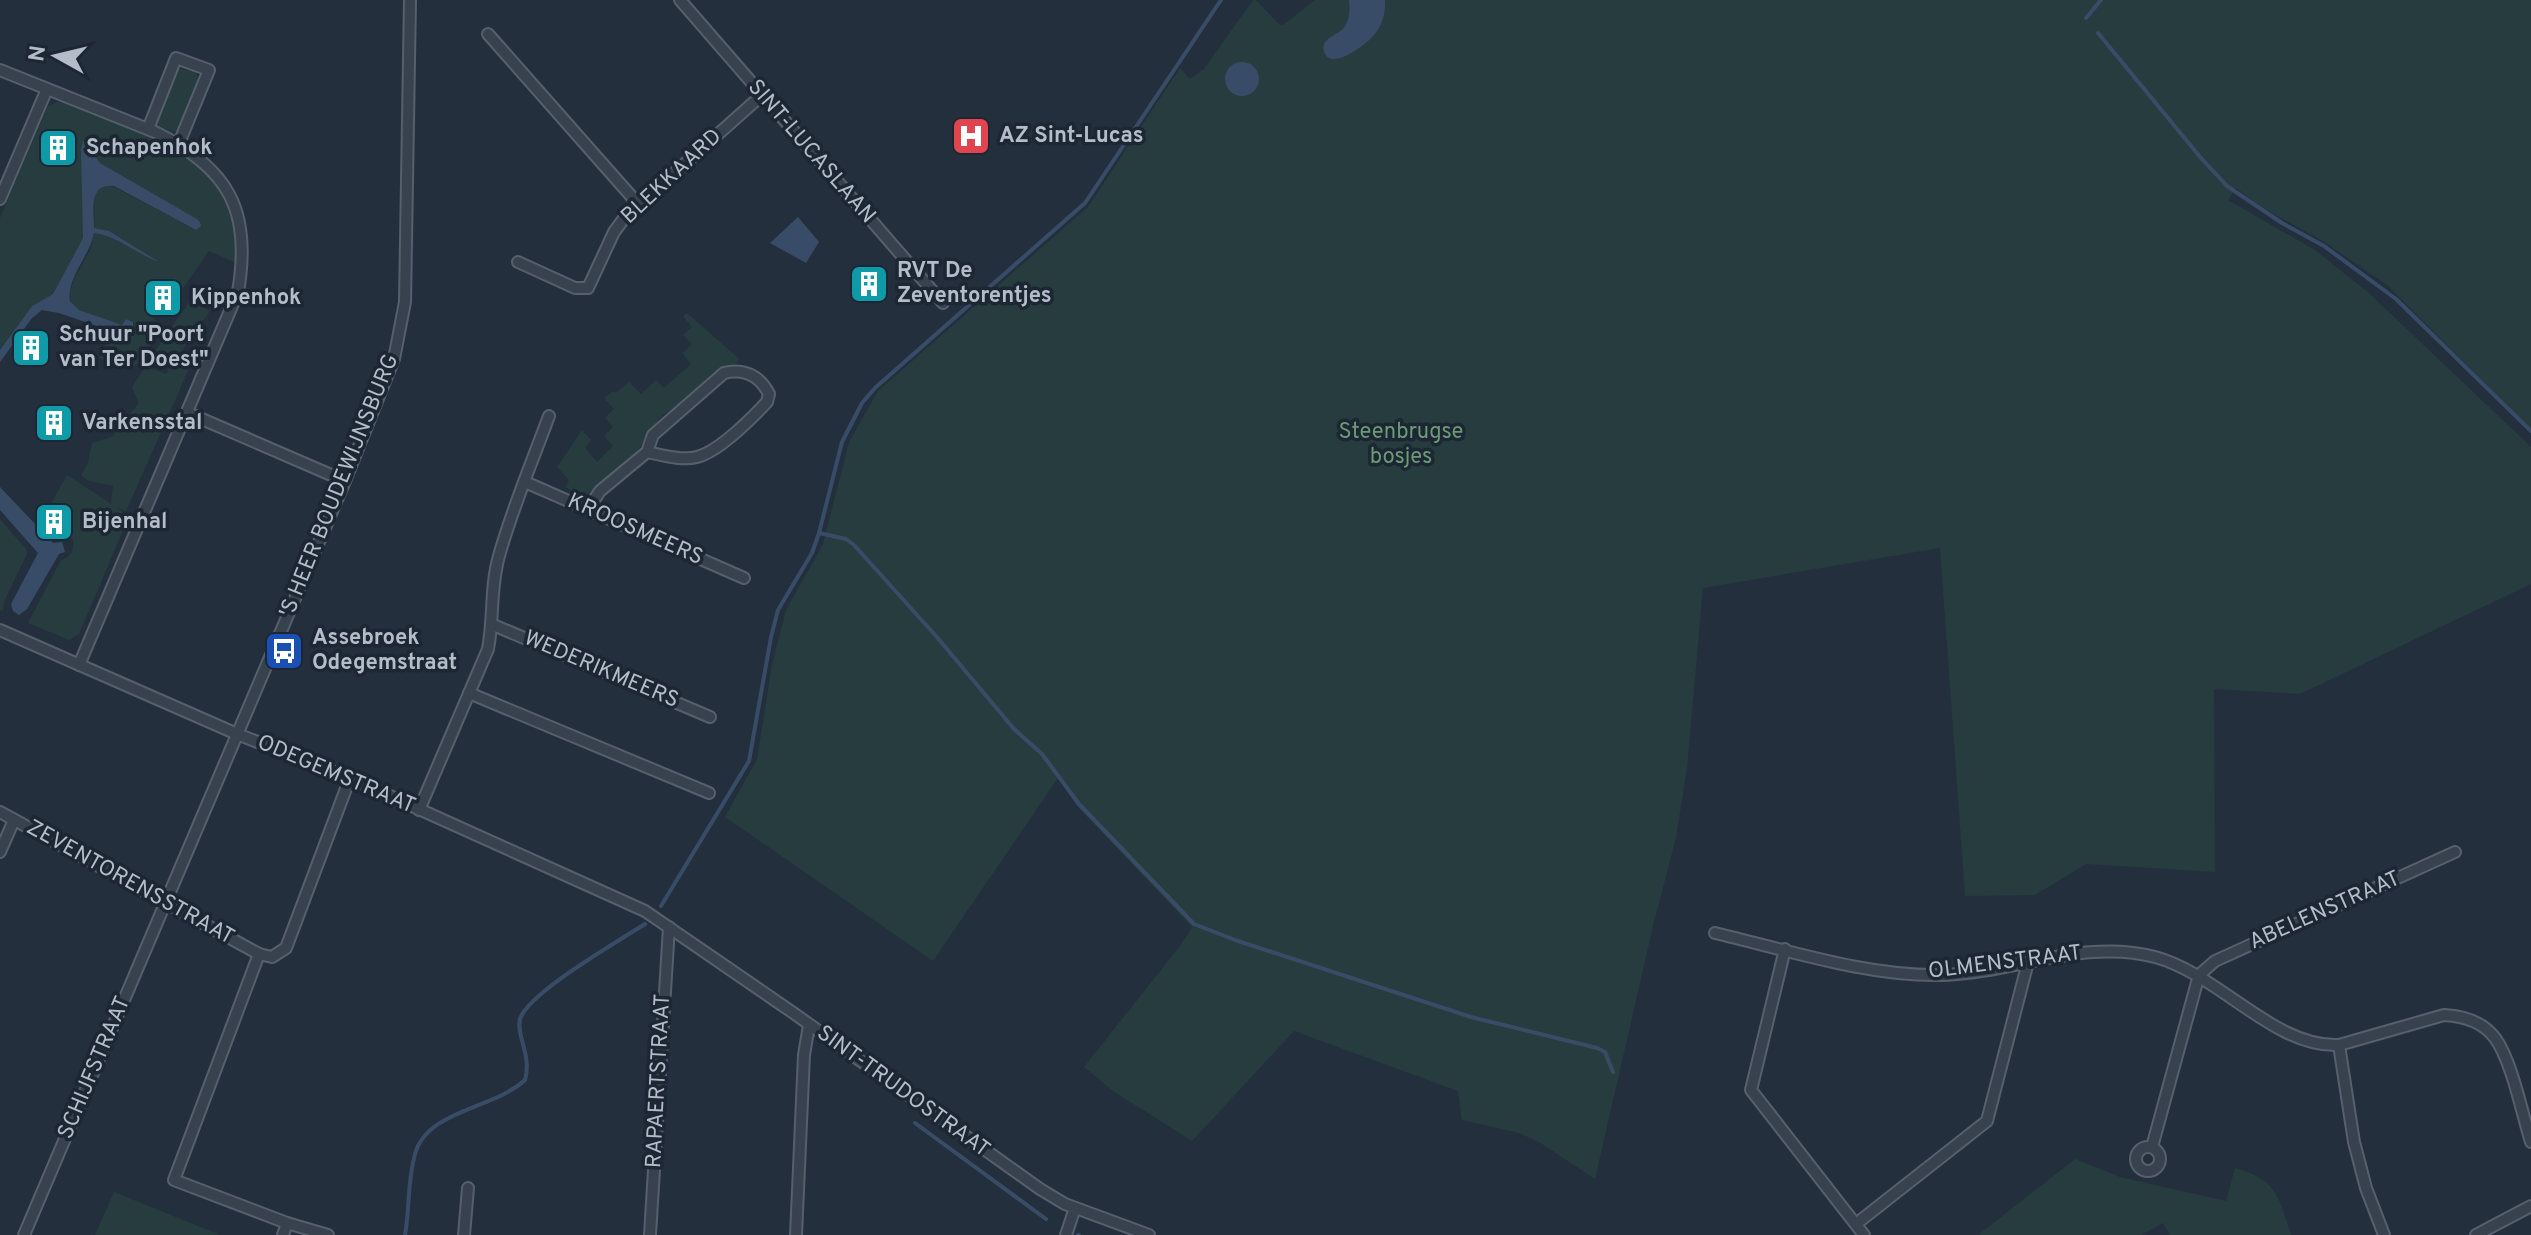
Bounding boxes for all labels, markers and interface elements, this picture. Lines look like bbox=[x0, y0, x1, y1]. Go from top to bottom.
north arrow bbox=[16, 16, 96, 96]
text: N bbox=[24, 44, 53, 63]
street label: SINT-LUCASLAAN bbox=[741, 75, 881, 229]
hospital icon: AZ Sint-Lucas bbox=[950, 115, 992, 157]
place label: AZ Sint-Lucas bbox=[999, 123, 1144, 150]
street label: BLEKKAARD bbox=[616, 124, 728, 230]
building icon: Schapenhok bbox=[37, 127, 79, 169]
place label: Schapenhok bbox=[86, 135, 213, 162]
place label: RVT De Zeventorentjes bbox=[897, 258, 1052, 310]
building icon: RVT De Zeventorentjes bbox=[848, 263, 890, 305]
building icon: Kippenhok bbox=[142, 277, 184, 319]
place label: Kippenhok bbox=[191, 285, 301, 312]
place label: Schuur "Poort van Ter Doest" bbox=[59, 322, 209, 374]
building icon: Schuur "Poort van Ter Doest" bbox=[10, 327, 52, 369]
street label: 'S HEER BOUDEWIJNSBURG bbox=[275, 350, 405, 622]
building icon: Varkensstal bbox=[33, 402, 75, 444]
place label: Varkensstal bbox=[82, 410, 202, 437]
park label: Steenbrugse bosjes bbox=[1339, 419, 1463, 471]
street label: KROOSMEERS bbox=[563, 488, 707, 572]
building icon: Bijenhal bbox=[33, 501, 75, 543]
place label: Bijenhal bbox=[82, 509, 167, 536]
place label: Assebroek Odegemstraat bbox=[312, 625, 457, 677]
street label: WEDERIKMEERS bbox=[520, 625, 682, 715]
bus stop icon: Assebroek Odegemstraat bbox=[263, 630, 305, 672]
street label: ODEGEMSTRAAT bbox=[253, 730, 419, 820]
street label: ZEVENTORENSSTRAAT bbox=[21, 815, 239, 951]
street label: ABELENSTRAAT bbox=[2245, 866, 2405, 956]
street label: OLMENSTRAAT bbox=[1927, 940, 2083, 986]
street label: SCHIJFSTRAAT bbox=[53, 993, 137, 1143]
street label: RAPAERTSTRAAT bbox=[641, 993, 677, 1169]
street label: SINT-TRUDOSTRAAT bbox=[811, 1020, 995, 1164]

